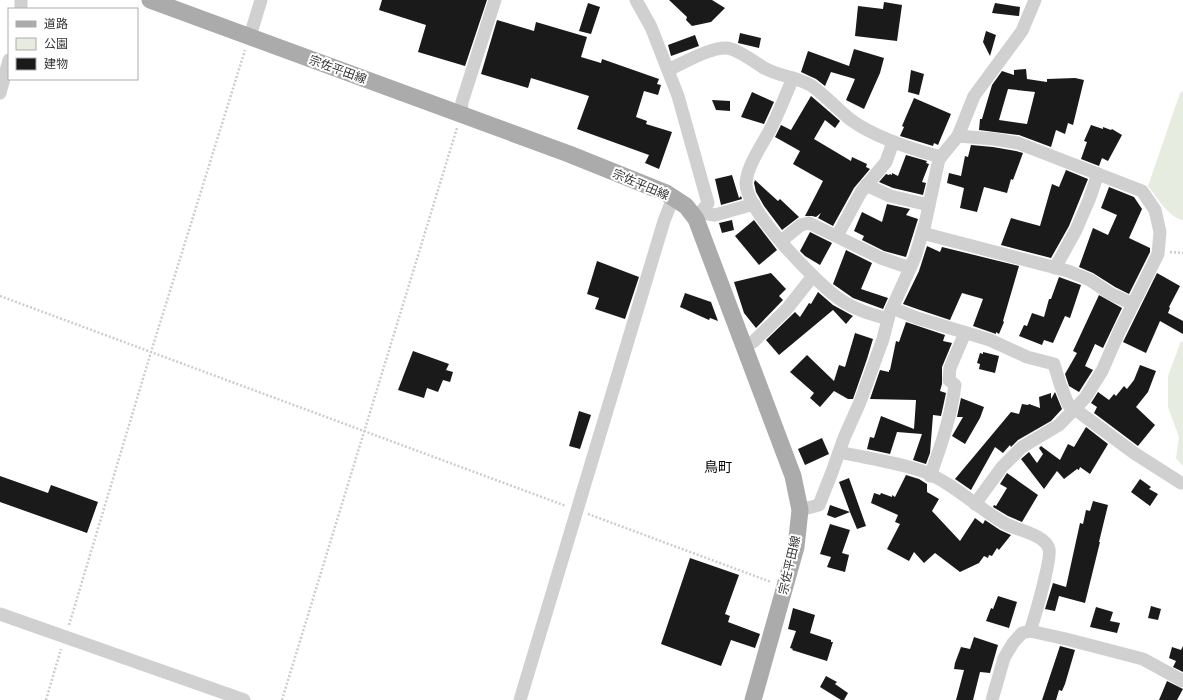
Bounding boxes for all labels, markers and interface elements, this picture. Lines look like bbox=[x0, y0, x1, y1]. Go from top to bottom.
legend bbox=[8, 8, 138, 80]
text: 道路 bbox=[44, 15, 68, 32]
text: 公園 bbox=[44, 35, 68, 52]
street label: 宗佐平田線 bbox=[307, 51, 369, 87]
text: 建物 bbox=[44, 55, 68, 72]
street label: 宗佐平田線 bbox=[610, 164, 672, 204]
district label: 鳥町 bbox=[704, 457, 732, 476]
street label: 宗佐平田線 bbox=[774, 534, 804, 596]

